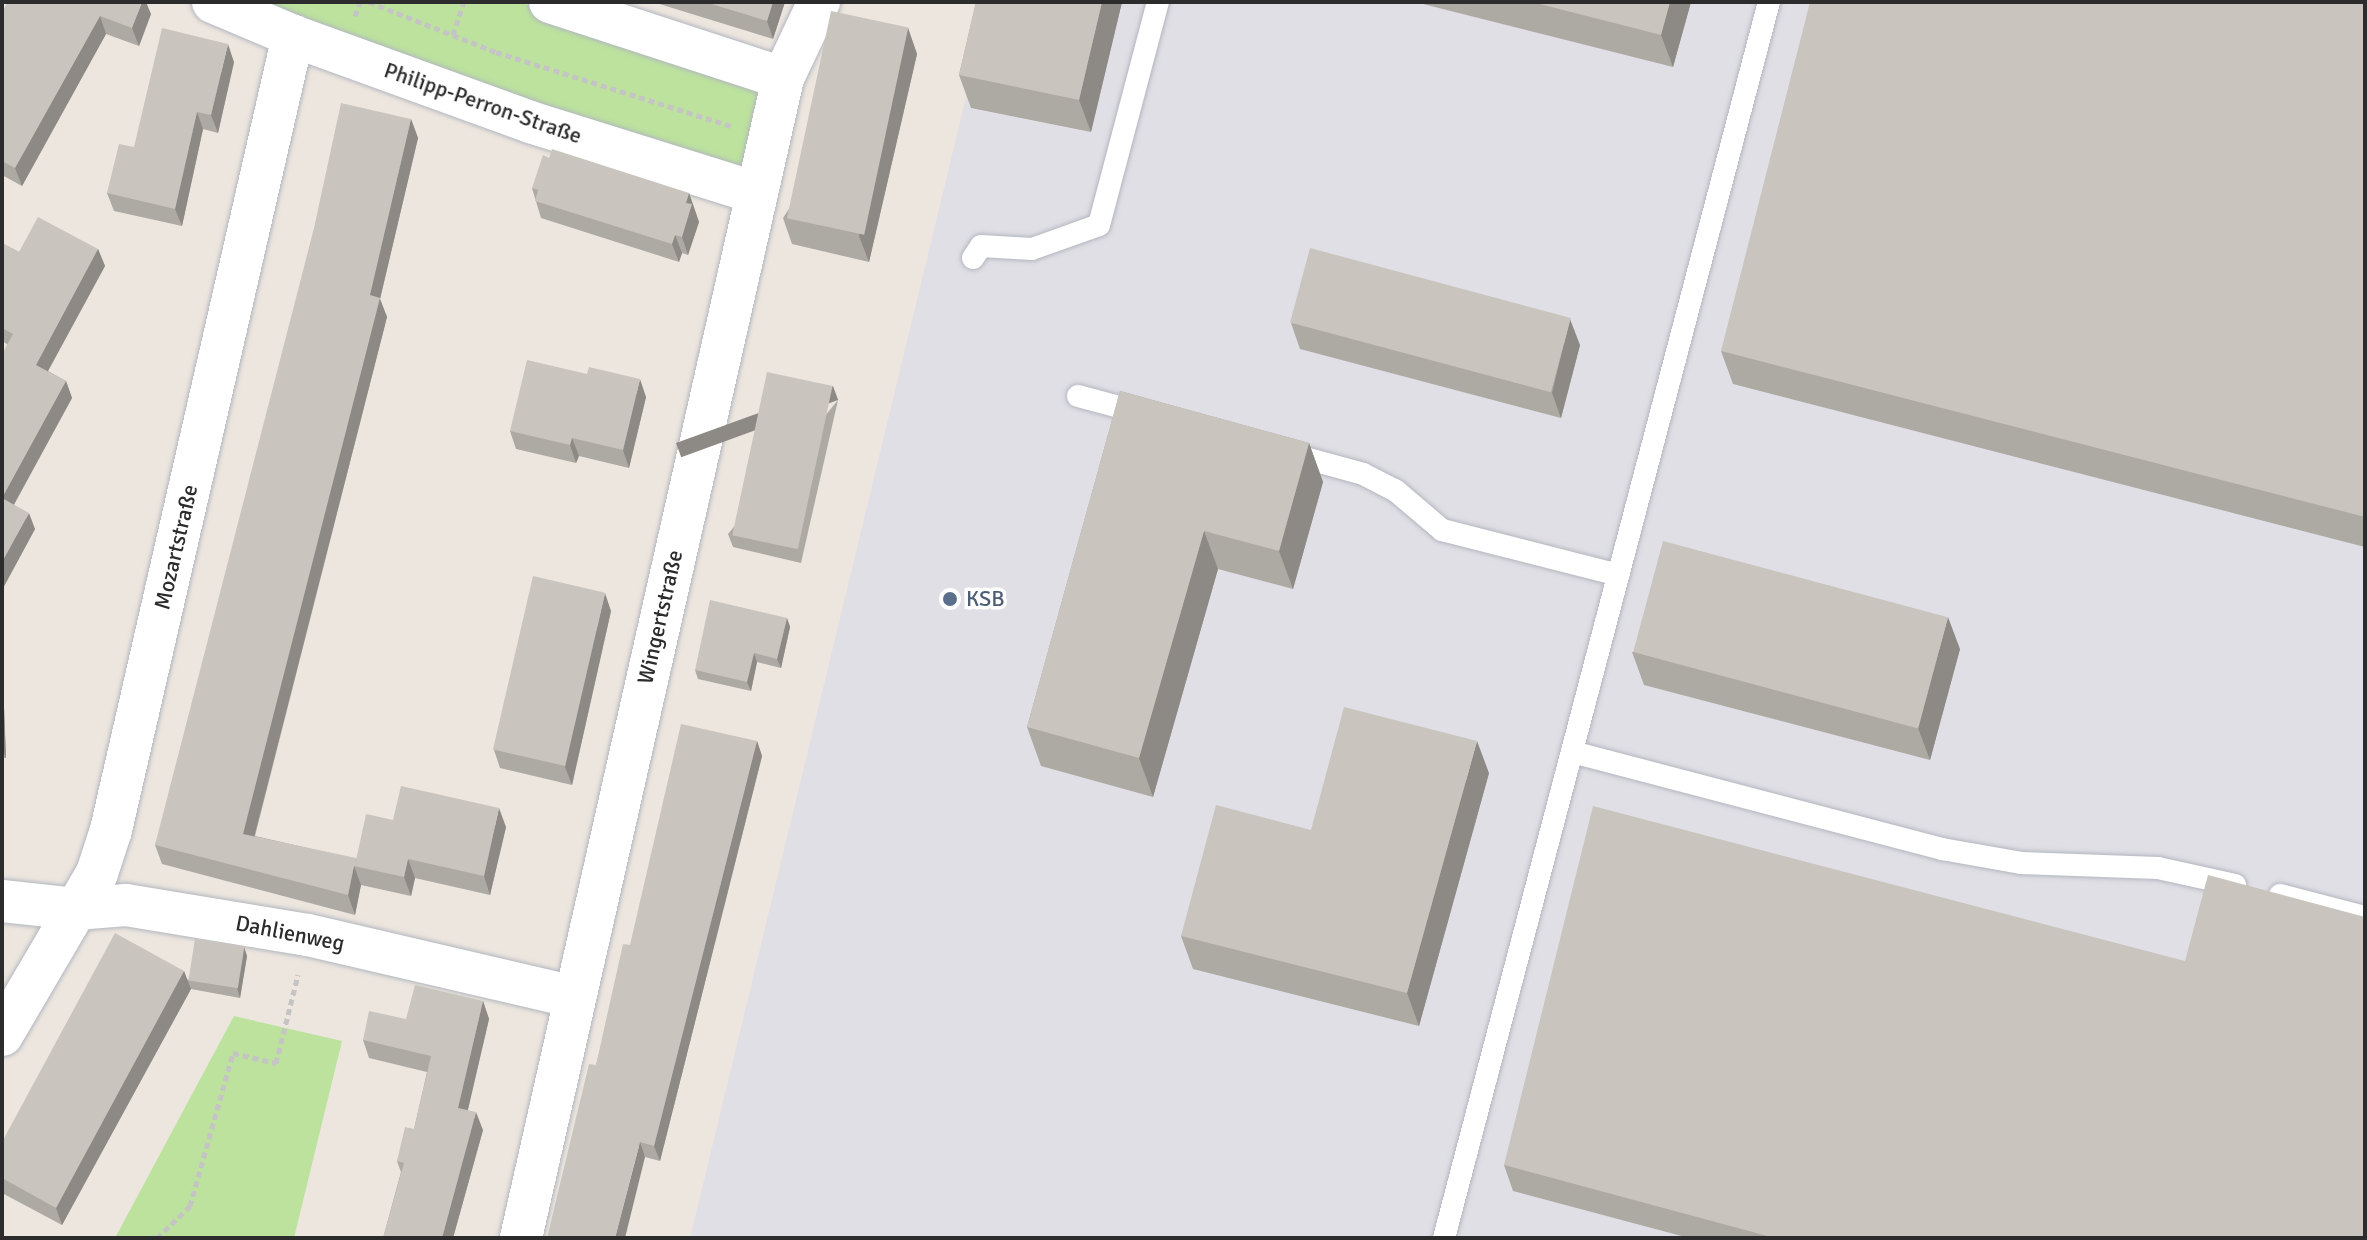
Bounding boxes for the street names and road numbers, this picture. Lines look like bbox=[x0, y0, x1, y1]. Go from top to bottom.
street label: Philipp-Perron-Straße bbox=[381, 57, 585, 149]
street label: Mozartstraße bbox=[149, 482, 203, 612]
street label: Wingertstraße bbox=[632, 547, 688, 687]
street label: Dahlienweg bbox=[233, 910, 347, 956]

